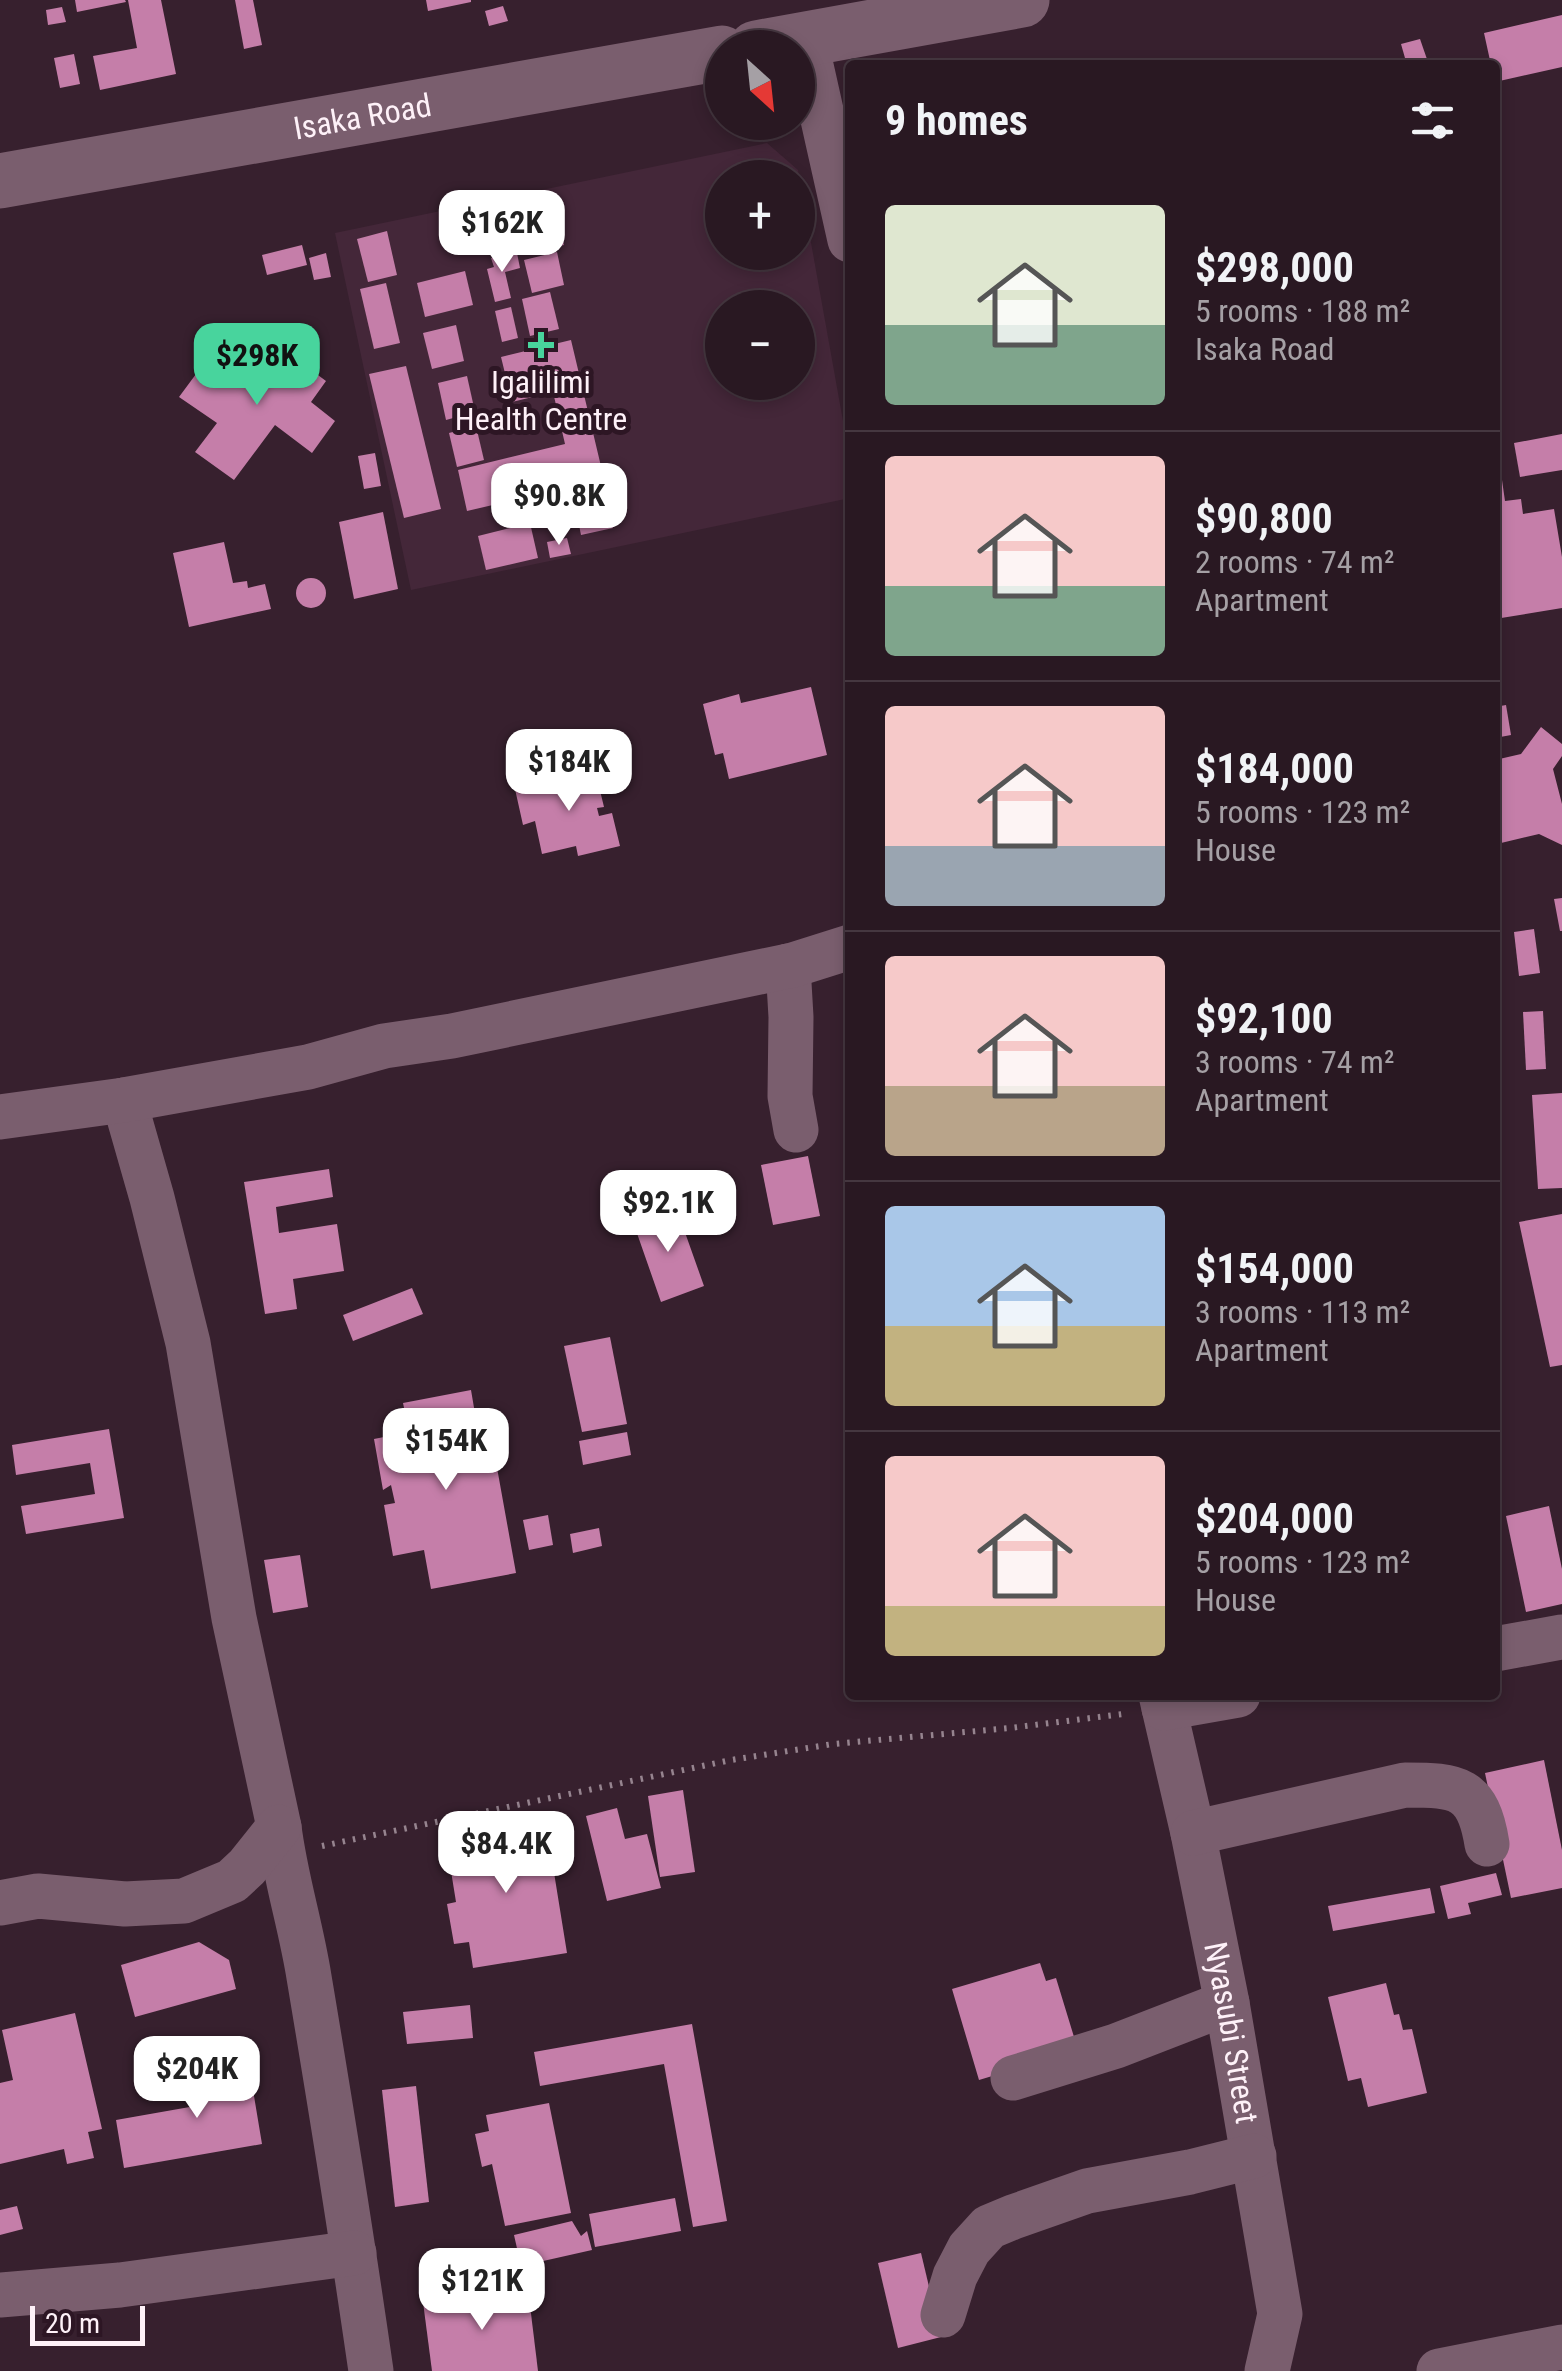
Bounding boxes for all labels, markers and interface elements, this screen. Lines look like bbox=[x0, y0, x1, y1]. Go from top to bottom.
north arrow bbox=[705, 30, 815, 140]
map controls bbox=[705, 30, 815, 400]
street label: Isaka Road bbox=[290, 86, 434, 148]
icon: filters bbox=[1405, 93, 1460, 148]
text: 9 homes bbox=[885, 96, 1028, 145]
button: + bbox=[705, 160, 815, 270]
pin: $162K bbox=[432, 190, 572, 275]
text: $162K bbox=[461, 203, 543, 241]
text: $298,000 bbox=[1195, 243, 1354, 292]
icon: home bbox=[965, 245, 1085, 365]
button: − bbox=[705, 290, 815, 400]
text: 5 rooms · 188 m² bbox=[1195, 292, 1410, 330]
pin: $298K bbox=[187, 323, 327, 408]
text: Isaka Road bbox=[1195, 330, 1334, 368]
marker: Igalilimi Health Centre bbox=[528, 332, 554, 358]
text: $298K bbox=[216, 336, 298, 374]
place label: Igalilimi Health Centre bbox=[455, 363, 627, 438]
pin: $90.8K bbox=[478, 463, 640, 548]
text: $90.8K bbox=[513, 476, 605, 514]
text: $90,800 bbox=[1195, 494, 1333, 543]
icon: home bbox=[965, 496, 1085, 616]
text: 2 rooms · 74 m² bbox=[1195, 543, 1394, 581]
text: Apartment bbox=[1195, 581, 1329, 619]
pin: $184K bbox=[499, 729, 639, 814]
text: $184K bbox=[528, 742, 610, 780]
text: $184,000 bbox=[1195, 744, 1354, 793]
icon: home bbox=[965, 746, 1085, 866]
text: 5 rooms · 123 m² bbox=[1195, 793, 1410, 831]
text: House bbox=[1195, 831, 1276, 869]
text: $92,100 bbox=[1195, 994, 1333, 1043]
icon: home bbox=[965, 996, 1085, 1116]
text: 3 rooms · 74 m² bbox=[1195, 1043, 1394, 1081]
text: Apartment bbox=[1195, 1081, 1329, 1119]
pin: $92.1K bbox=[587, 1170, 749, 1255]
text: $92.1K bbox=[622, 1183, 714, 1221]
text: $154,000 bbox=[1195, 1244, 1354, 1293]
icon: home bbox=[965, 1246, 1085, 1366]
text: 3 rooms · 113 m² bbox=[1195, 1293, 1410, 1331]
text: Apartment bbox=[1195, 1331, 1329, 1369]
pin: $154K bbox=[376, 1408, 516, 1493]
text: $154K bbox=[405, 1421, 487, 1459]
text: $204,000 bbox=[1195, 1494, 1354, 1543]
icon: home bbox=[965, 1496, 1085, 1616]
text: 5 rooms · 123 m² bbox=[1195, 1543, 1410, 1581]
text: House bbox=[1195, 1581, 1276, 1619]
pin: $84.4K bbox=[425, 1811, 587, 1896]
text: $84.4K bbox=[460, 1824, 552, 1862]
street label: Nyasubi Street bbox=[1196, 1939, 1266, 2126]
pin: $204K bbox=[127, 2036, 267, 2121]
text: $204K bbox=[156, 2049, 238, 2087]
pin: $121K bbox=[412, 2248, 552, 2333]
text: $121K bbox=[441, 2261, 523, 2299]
scale bar bbox=[30, 2301, 145, 2346]
text: 20 m bbox=[45, 2307, 100, 2340]

